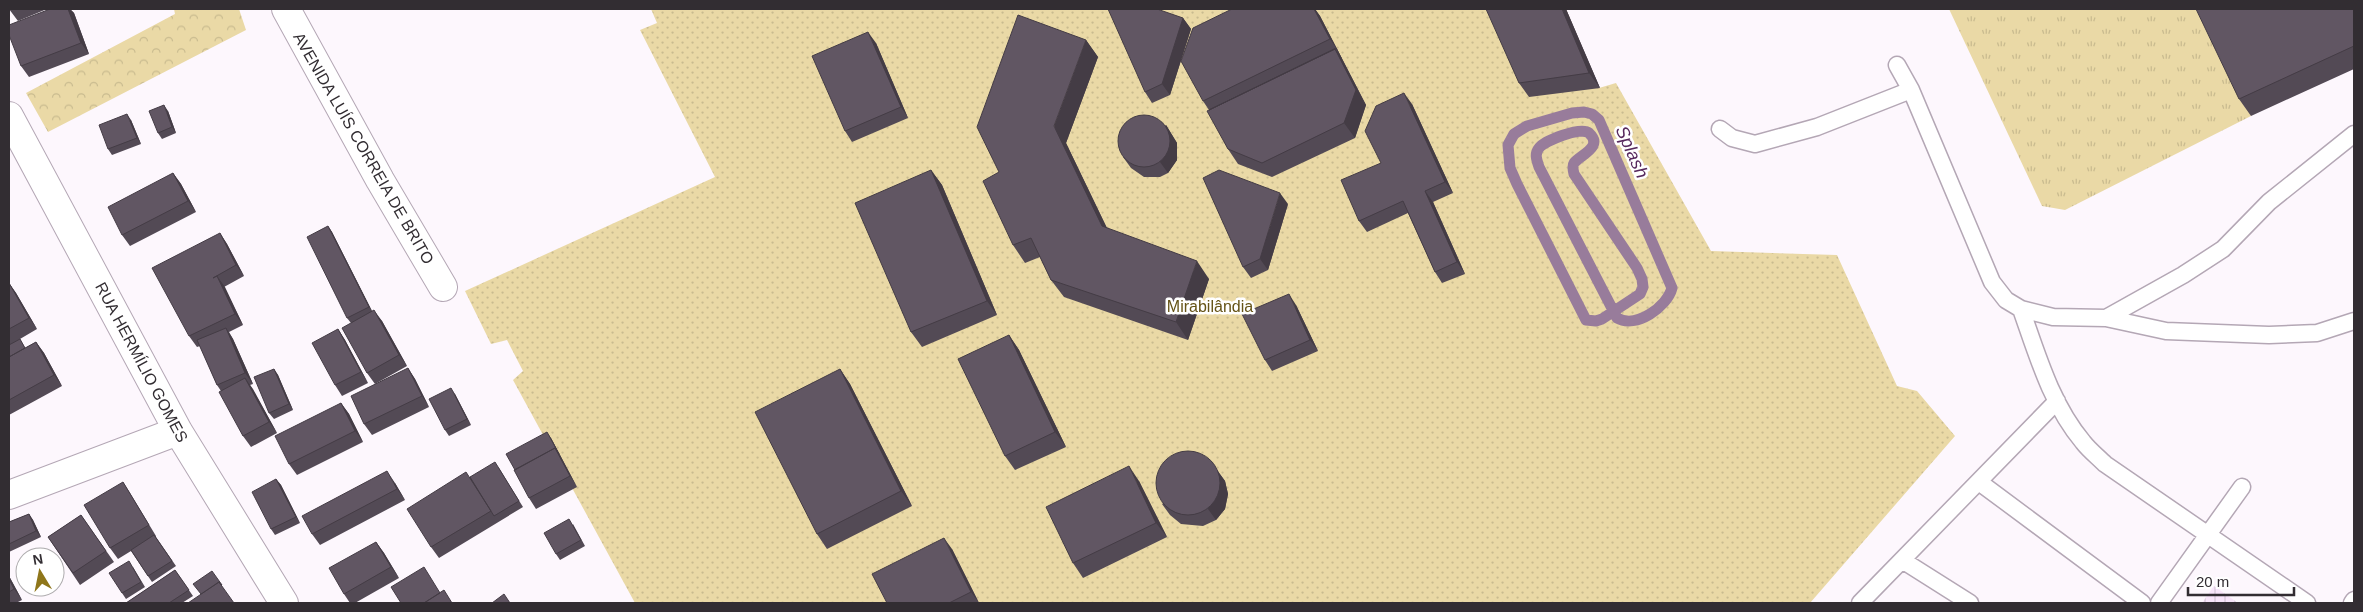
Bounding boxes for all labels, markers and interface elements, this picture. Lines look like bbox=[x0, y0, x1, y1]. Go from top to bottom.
street label: AVENIDA LUÍS CORREIA DE BRITO bbox=[290, 29, 438, 267]
water label: Splash bbox=[1612, 123, 1652, 181]
street label: RUA HERMÍLIO GOMES bbox=[92, 279, 192, 445]
park label: Mirabilândia bbox=[1167, 298, 1253, 315]
north arrow bbox=[15, 547, 65, 597]
text: N bbox=[31, 550, 44, 568]
scale bar bbox=[2188, 564, 2294, 596]
text: 20 m bbox=[2196, 573, 2229, 590]

